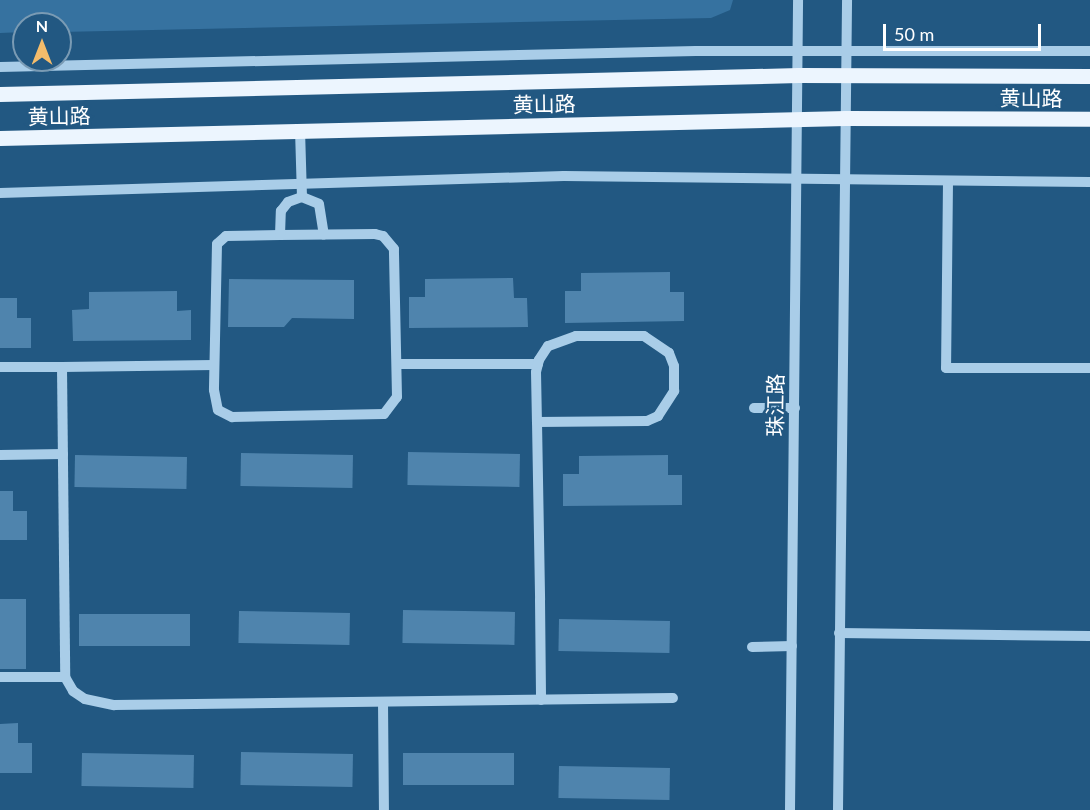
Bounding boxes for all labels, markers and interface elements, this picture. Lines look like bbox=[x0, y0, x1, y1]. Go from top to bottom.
north arrow bbox=[12, 12, 72, 72]
scale bar bbox=[886, 12, 1044, 50]
text: N bbox=[36, 16, 48, 35]
text: 50 m bbox=[894, 23, 934, 45]
street label: 黄山路 bbox=[1000, 85, 1062, 111]
street label: 黄山路 bbox=[512, 91, 576, 117]
street label: 黄山路 bbox=[27, 103, 91, 129]
street label: 珠江路 bbox=[762, 373, 788, 437]

